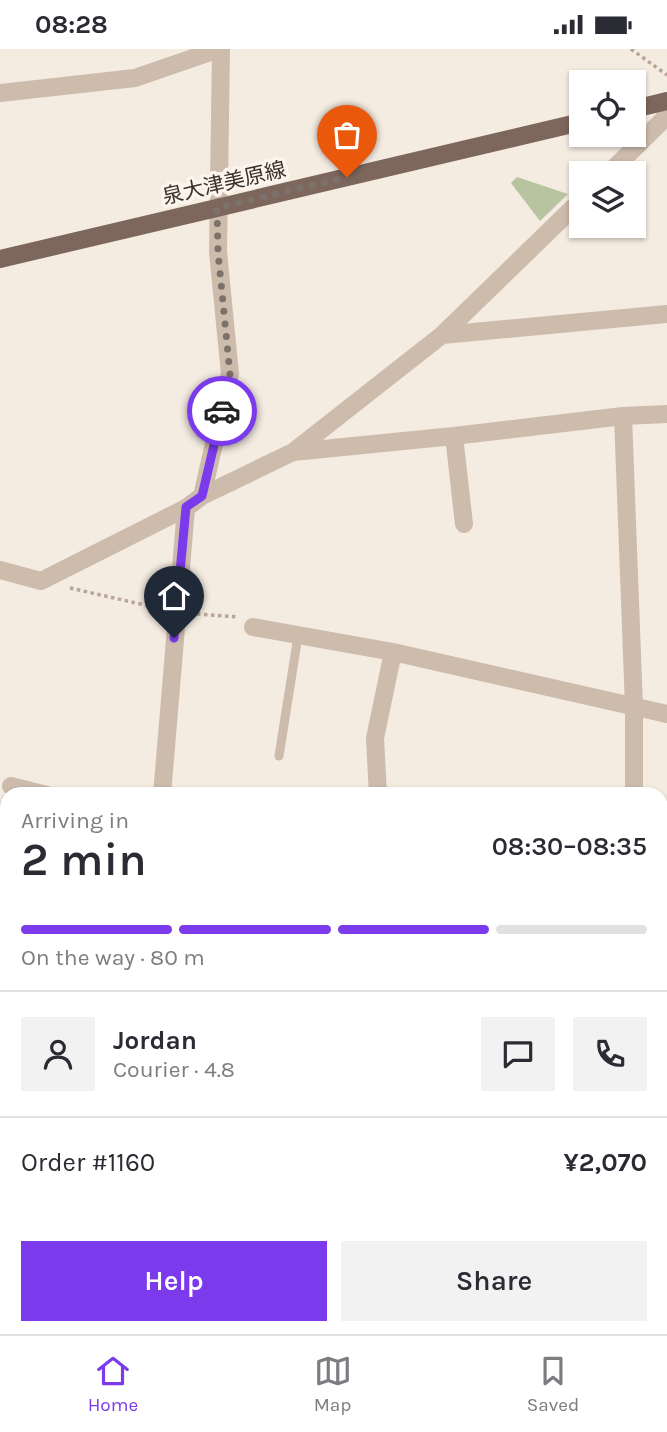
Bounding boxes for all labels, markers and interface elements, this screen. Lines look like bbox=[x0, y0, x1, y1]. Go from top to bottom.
text: 08:28 bbox=[35, 9, 108, 40]
map controls bbox=[569, 70, 646, 238]
button: locate bbox=[569, 70, 646, 147]
pin bbox=[317, 105, 377, 177]
icon: bag bbox=[328, 116, 366, 154]
street label: 泉大津美原線 bbox=[160, 157, 288, 209]
button: layers bbox=[569, 161, 646, 238]
courier bbox=[187, 376, 257, 446]
icon: car bbox=[203, 392, 241, 430]
pin bbox=[144, 566, 204, 638]
icon: home bbox=[155, 577, 193, 615]
text: Arriving in bbox=[21, 807, 129, 834]
text: 08:30–08:35 bbox=[492, 831, 647, 862]
text: 2 min bbox=[21, 833, 147, 887]
text: On the way · 80 m bbox=[21, 944, 205, 971]
button: person bbox=[21, 1017, 95, 1091]
button: chat bbox=[481, 1017, 555, 1091]
button: phone bbox=[573, 1017, 647, 1091]
text: Jordan bbox=[113, 1025, 197, 1056]
text: Courier · 4.8 bbox=[113, 1056, 235, 1083]
text: Order #1160 bbox=[21, 1147, 155, 1178]
text: ¥2,070 bbox=[564, 1147, 647, 1178]
button: Help bbox=[21, 1241, 327, 1321]
button: Share bbox=[341, 1241, 647, 1321]
tab: Home bbox=[88, 1352, 138, 1416]
tab: Map bbox=[314, 1352, 352, 1416]
tab: Saved bbox=[527, 1352, 579, 1416]

